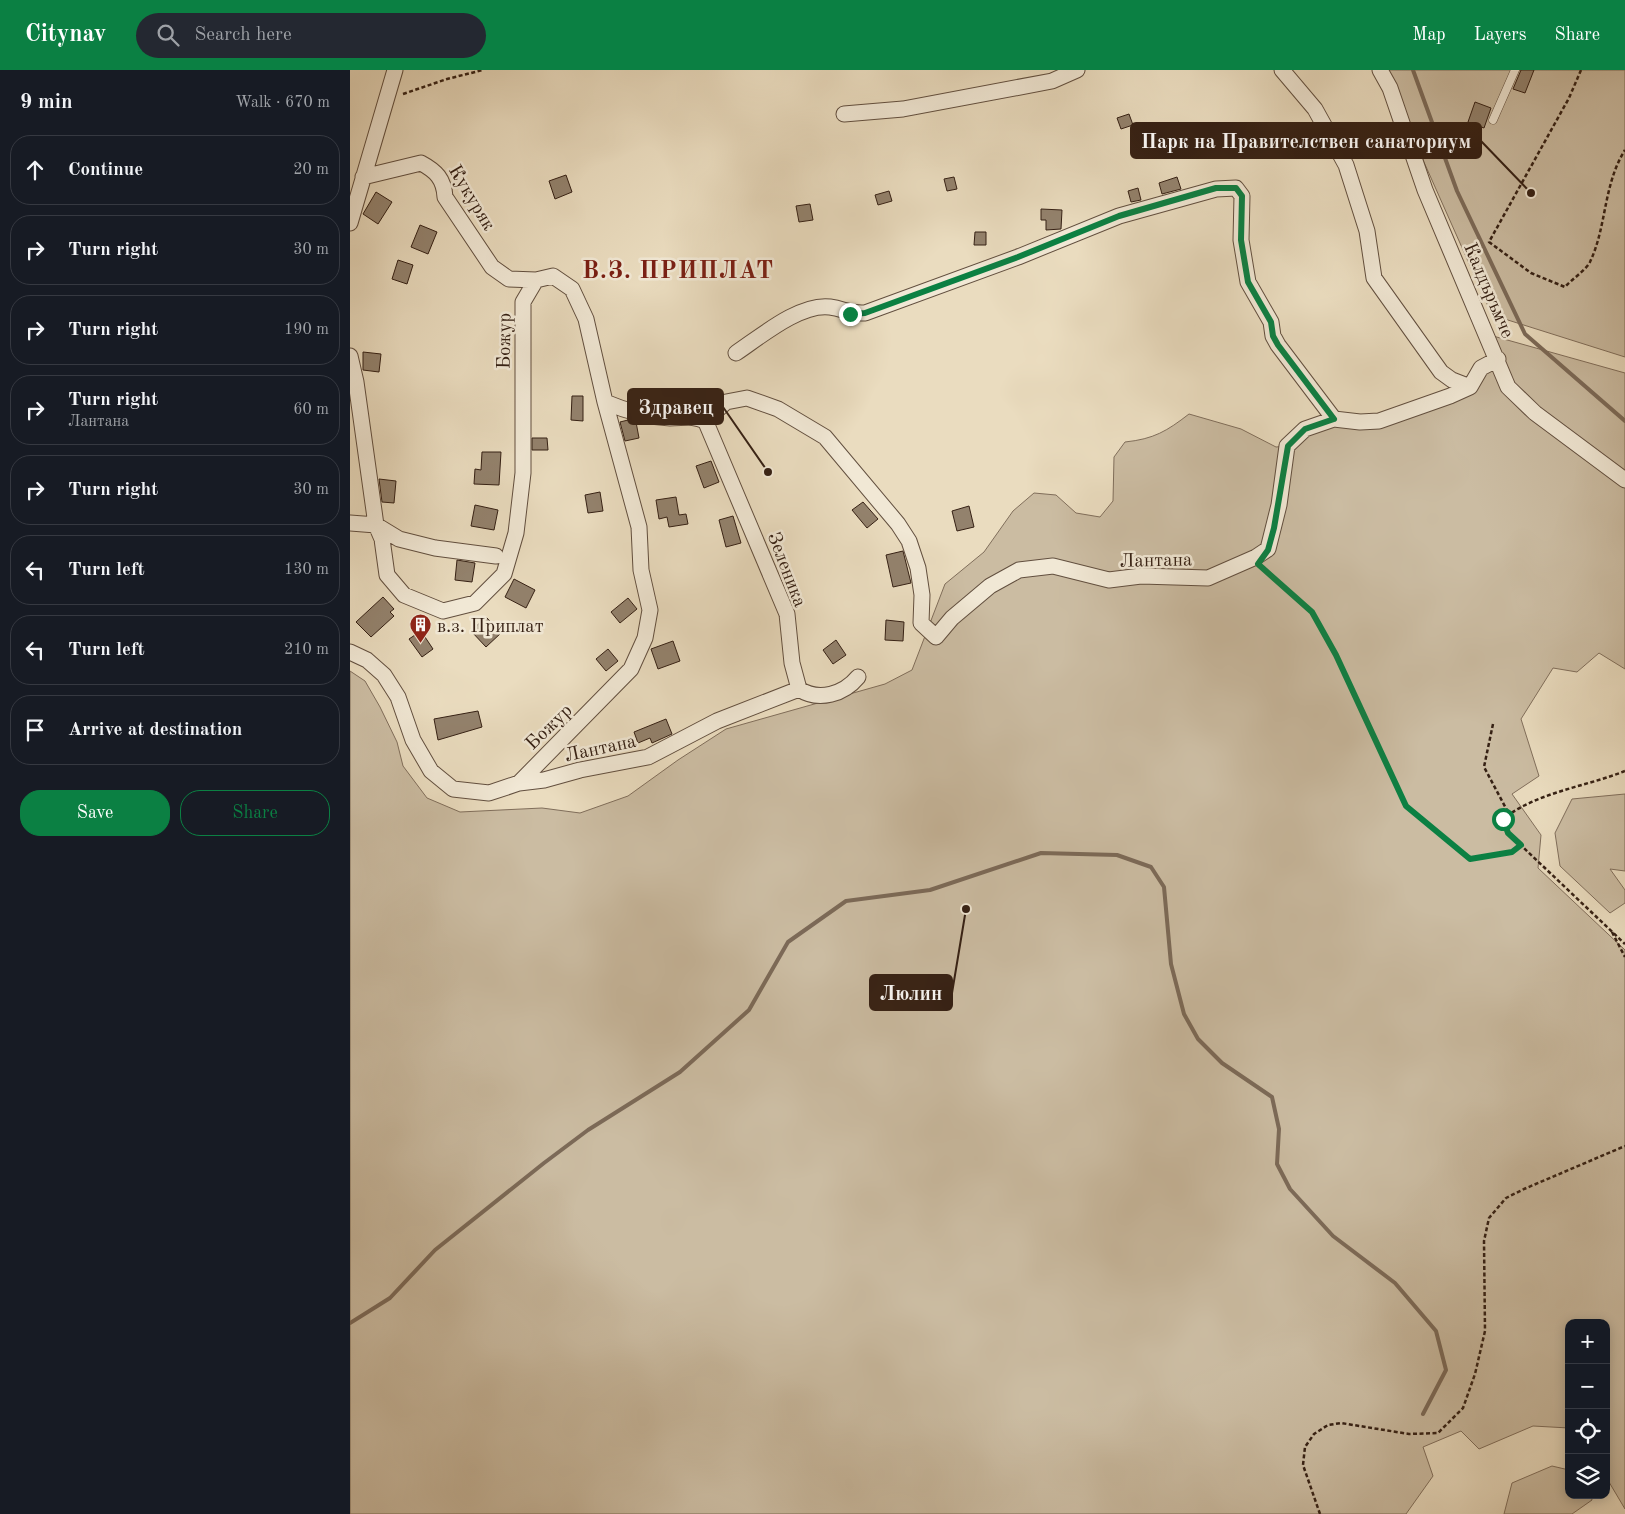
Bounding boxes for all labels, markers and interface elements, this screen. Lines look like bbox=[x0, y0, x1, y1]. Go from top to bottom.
search box bbox=[136, 13, 486, 58]
icon: search bbox=[154, 21, 182, 49]
text: Citynav bbox=[25, 23, 106, 47]
text: Search here bbox=[194, 26, 292, 45]
text: Map bbox=[1412, 26, 1446, 44]
text: Layers bbox=[1474, 26, 1526, 44]
text: Share bbox=[1554, 26, 1600, 44]
text: 9 min bbox=[20, 92, 73, 113]
text: Walk · 670 m bbox=[235, 95, 330, 111]
callout: Парк на Правителствен санаториум bbox=[1131, 123, 1481, 158]
text: Парк на Правителствен санаториум bbox=[1141, 133, 1471, 153]
icon: ahead bbox=[21, 156, 49, 184]
text: Continue bbox=[68, 161, 143, 180]
text: 20 m bbox=[293, 162, 329, 178]
street label: Кукуряк bbox=[444, 162, 498, 235]
icon: right bbox=[21, 236, 49, 264]
text: Turn right bbox=[68, 241, 158, 260]
street label: Калдъръмче bbox=[1459, 241, 1516, 341]
text: 30 m bbox=[293, 242, 329, 258]
district label: В.З. ПРИПЛАТ bbox=[582, 260, 774, 284]
route end bbox=[839, 303, 862, 326]
street label: Божур bbox=[496, 313, 515, 369]
icon: right bbox=[21, 316, 49, 344]
text: Turn right bbox=[68, 321, 158, 340]
text: 190 m bbox=[284, 322, 329, 338]
callout: Здравец bbox=[628, 389, 723, 424]
text: Turn right bbox=[68, 391, 158, 410]
icon: right bbox=[21, 396, 49, 424]
text: Здравец bbox=[638, 399, 714, 419]
text: 60 m bbox=[293, 402, 329, 418]
text: Лантана bbox=[68, 414, 129, 430]
icon: right bbox=[21, 476, 49, 504]
text: Turn right bbox=[68, 481, 158, 500]
text: 30 m bbox=[293, 482, 329, 498]
street label: Зеленика bbox=[763, 530, 809, 610]
street label: Лантана bbox=[1120, 551, 1193, 572]
icon: left bbox=[21, 556, 49, 584]
text: Turn left bbox=[68, 561, 145, 580]
text: 130 m bbox=[284, 562, 329, 578]
building icon: в.з. Приплат bbox=[409, 613, 433, 644]
place label: в.з. Приплат bbox=[437, 618, 544, 637]
icon: left bbox=[21, 636, 49, 664]
text: Turn left bbox=[68, 641, 145, 660]
text: 210 m bbox=[284, 642, 329, 658]
street label: Божур bbox=[523, 701, 577, 754]
icon: arrive bbox=[21, 716, 49, 744]
text: Arrive at destination bbox=[68, 721, 242, 740]
street label: Лантана bbox=[563, 732, 639, 766]
button: Save bbox=[20, 790, 170, 836]
button: Share bbox=[180, 790, 330, 836]
route start bbox=[1492, 808, 1515, 831]
callout: Люлин bbox=[870, 975, 952, 1010]
text: Люлин bbox=[880, 985, 942, 1005]
map controls bbox=[1565, 1319, 1610, 1499]
button: + bbox=[1565, 1319, 1610, 1364]
button: − bbox=[1565, 1364, 1610, 1409]
button: locate bbox=[1565, 1409, 1610, 1454]
button: layers bbox=[1565, 1454, 1610, 1499]

